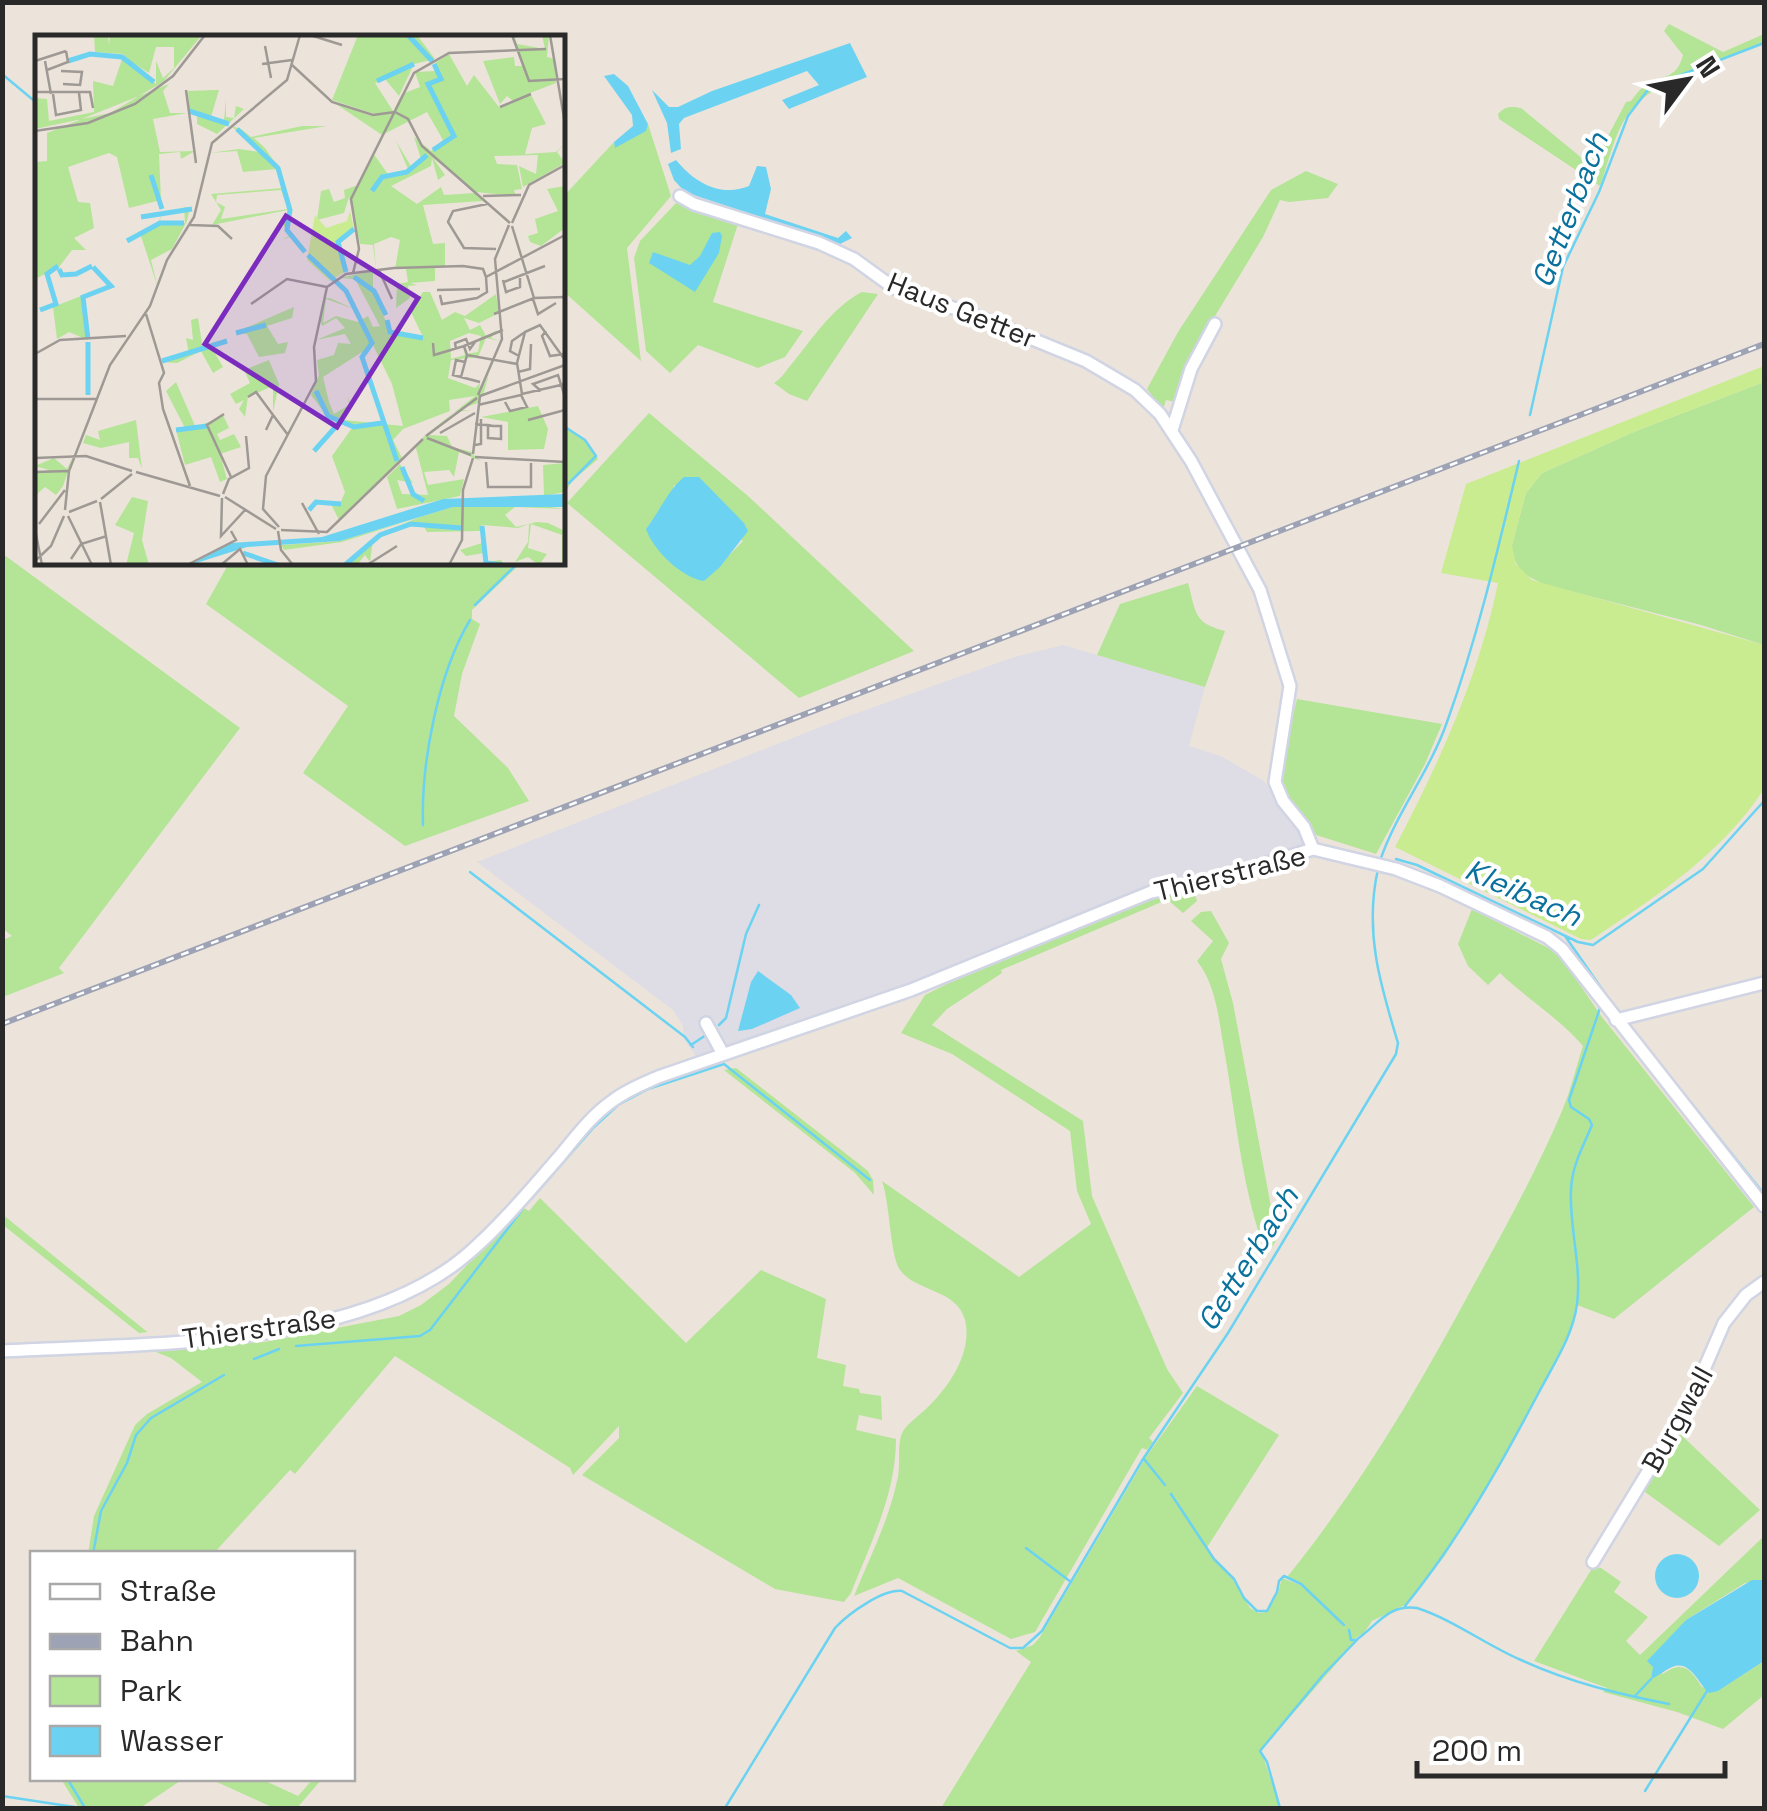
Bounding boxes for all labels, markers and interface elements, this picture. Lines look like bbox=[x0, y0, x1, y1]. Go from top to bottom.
north arrow bbox=[1637, 30, 1737, 130]
inset map bbox=[35, 35, 565, 565]
text: N bbox=[1688, 49, 1728, 84]
water label: Getterbach bbox=[1522, 126, 1617, 293]
street label: Haus Getter bbox=[882, 264, 1042, 356]
street label: Thierstraße bbox=[1150, 837, 1310, 909]
water label: Kleibach bbox=[1459, 850, 1588, 936]
water label: Getterbach bbox=[1188, 1179, 1308, 1338]
street label: Thierstraße bbox=[180, 1299, 338, 1357]
street label: Burgwall bbox=[1633, 1360, 1721, 1478]
legend bbox=[30, 1551, 355, 1781]
text: Straße bbox=[120, 1571, 217, 1610]
text: Bahn bbox=[120, 1621, 194, 1660]
text: Park bbox=[120, 1671, 182, 1710]
scale bar bbox=[1417, 1716, 1724, 1778]
text: Wasser bbox=[120, 1721, 224, 1760]
text: 200 m bbox=[1432, 1731, 1522, 1770]

